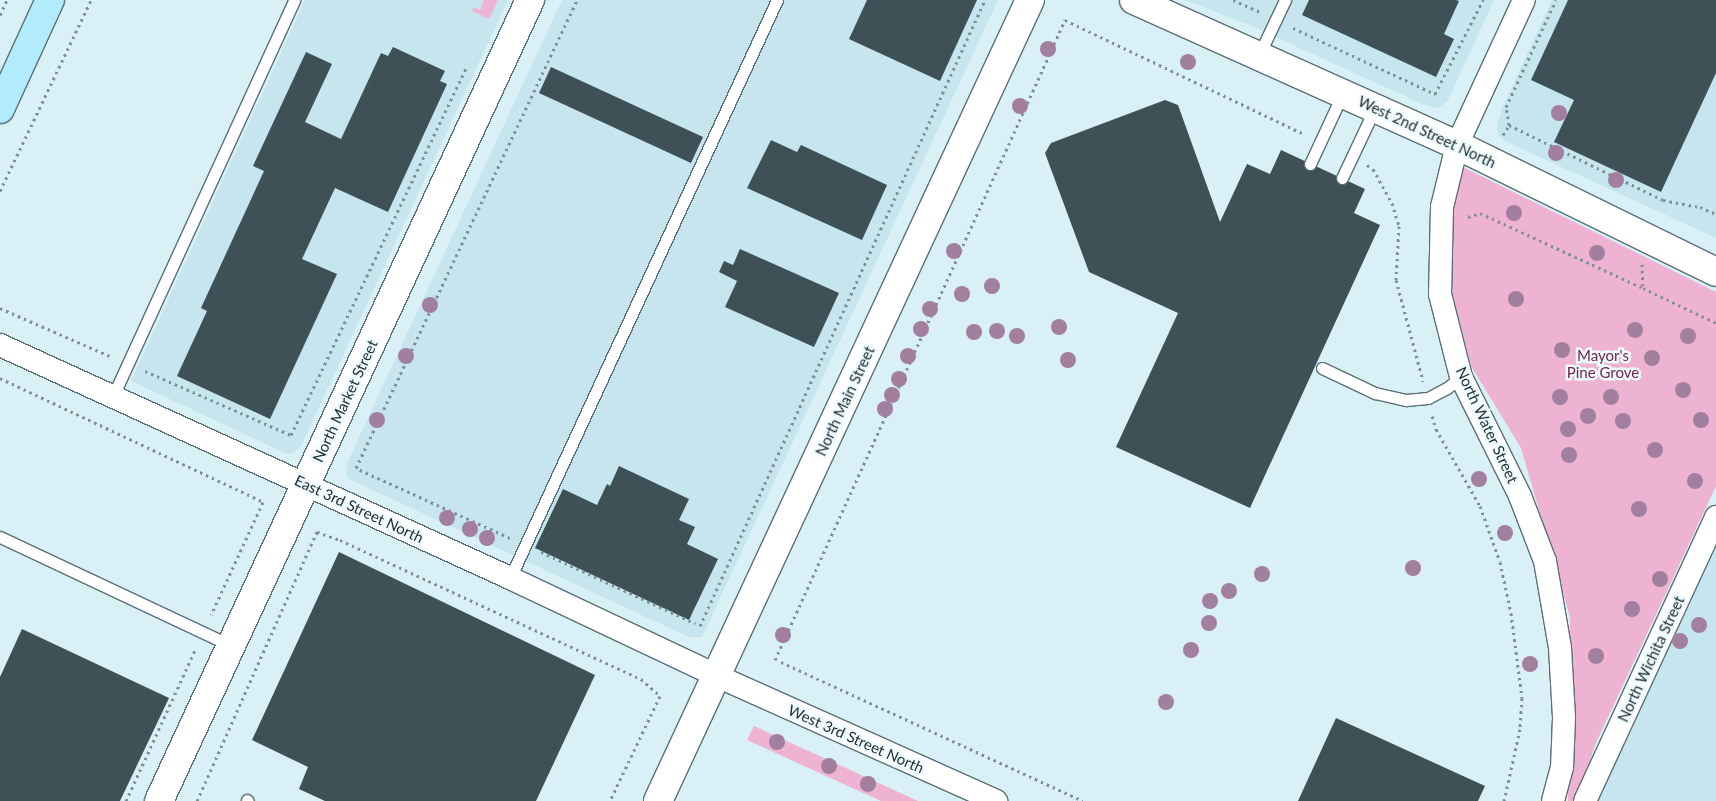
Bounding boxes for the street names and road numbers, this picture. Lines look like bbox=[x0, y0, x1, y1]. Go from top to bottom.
street label: West 2nd Street North bbox=[1355, 92, 1499, 172]
street label: North Market Street bbox=[309, 337, 381, 465]
street label: North Main Street bbox=[812, 343, 878, 459]
street label: North Water Street bbox=[1452, 364, 1522, 486]
street label: East 3rd Street North bbox=[292, 471, 426, 547]
street label: North Wichita Street bbox=[1614, 593, 1688, 725]
street label: West 3rd Street North bbox=[785, 701, 927, 777]

